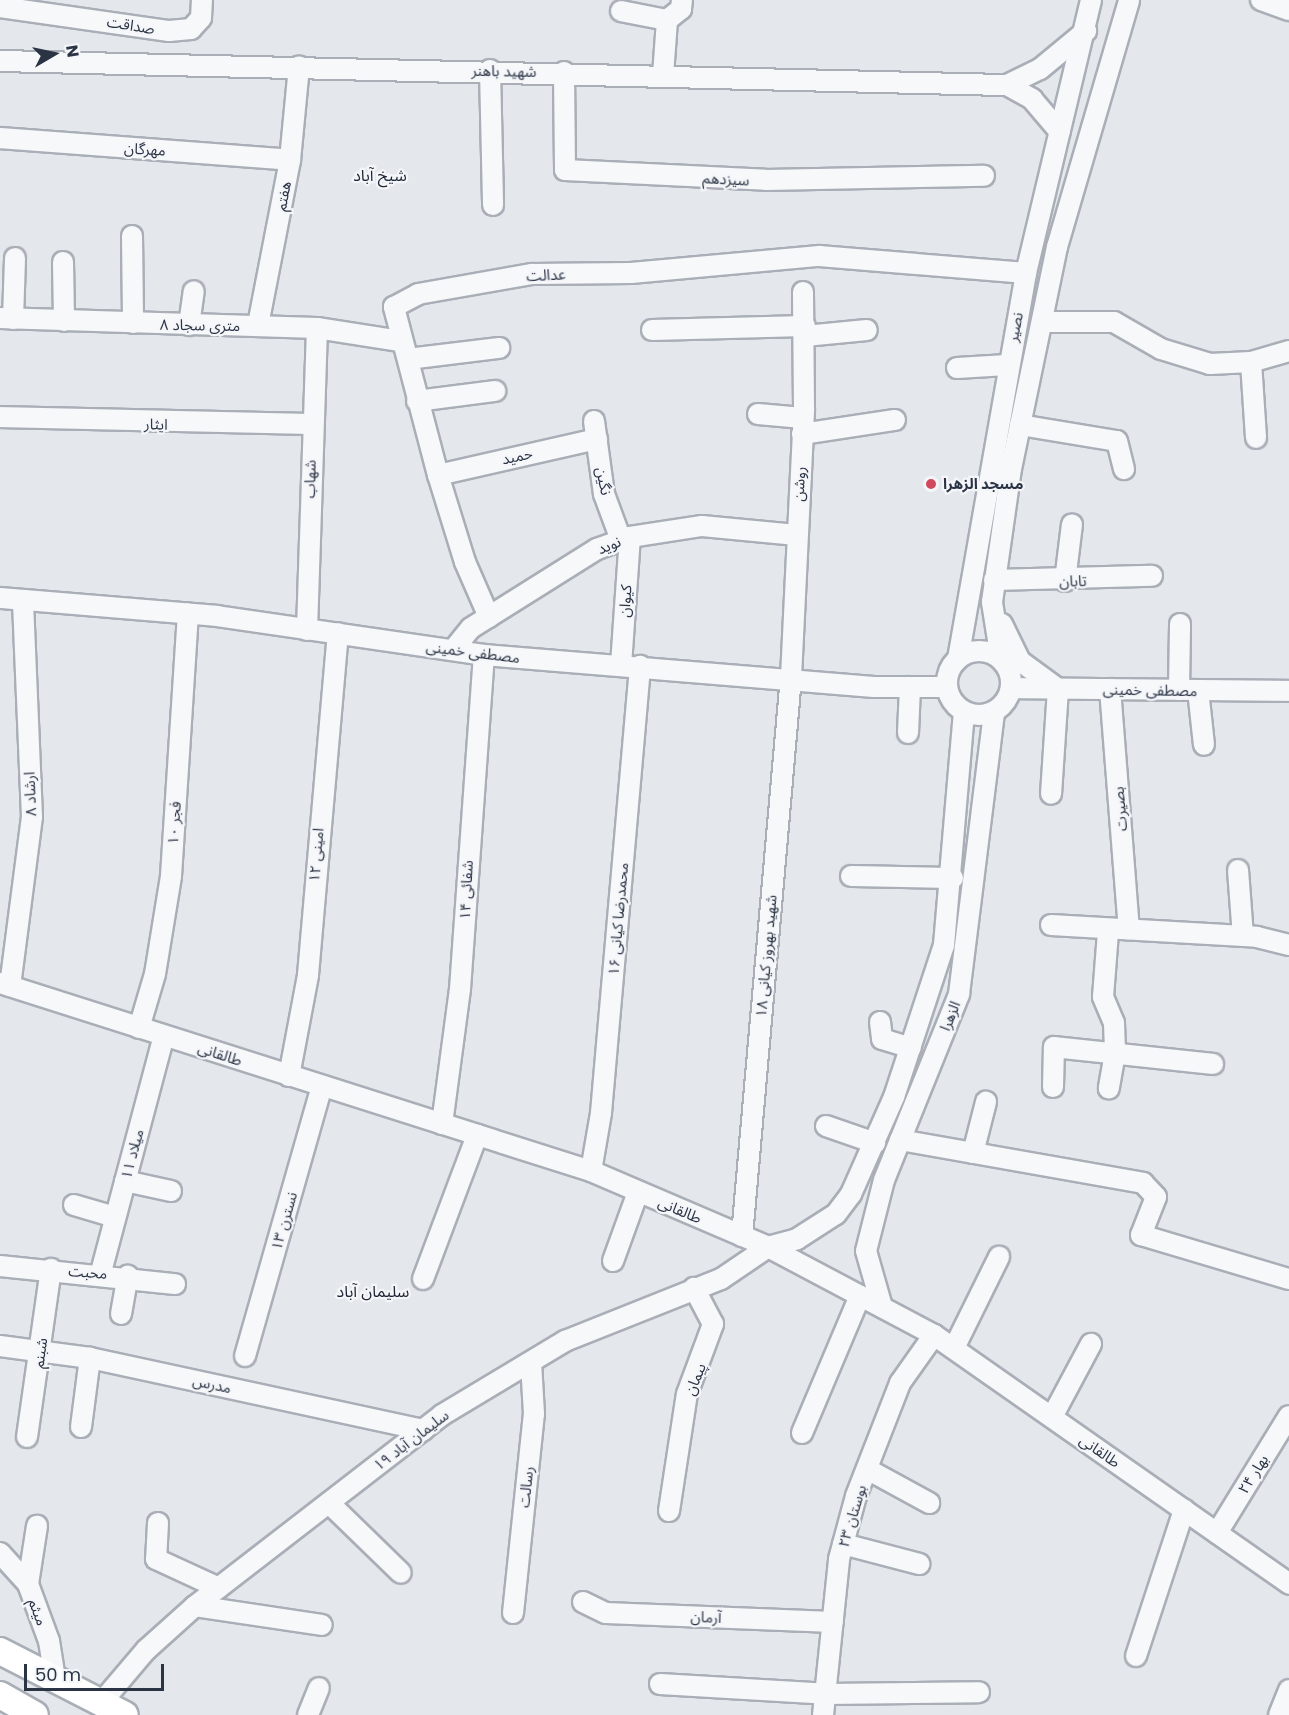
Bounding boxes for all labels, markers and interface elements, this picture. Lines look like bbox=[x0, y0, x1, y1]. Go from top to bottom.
street label: صداقت bbox=[106, 12, 156, 38]
north arrow bbox=[24, 24, 84, 84]
text: N bbox=[60, 43, 85, 59]
street label: شهید باهنر bbox=[471, 61, 537, 81]
street label: مهرگان bbox=[124, 139, 166, 159]
district label: شیخ آباد bbox=[353, 166, 407, 186]
street label: سیزدهم bbox=[702, 169, 750, 189]
street label: هفتم bbox=[271, 180, 295, 212]
street label: عدالت bbox=[526, 265, 566, 285]
street label: نصیر bbox=[1003, 311, 1027, 343]
street label: ۸ متری سجاد bbox=[160, 315, 240, 335]
street label: ایثار bbox=[144, 415, 168, 433]
street label: حمید bbox=[500, 444, 534, 468]
street label: شهاب bbox=[301, 460, 319, 498]
street label: نگین bbox=[592, 465, 616, 497]
street label: روشن bbox=[789, 466, 809, 502]
place label: مسجد الزهرا bbox=[943, 475, 1023, 493]
marker: مسجد الزهرا bbox=[924, 477, 938, 491]
street label: نوید bbox=[595, 532, 623, 558]
street label: تابان bbox=[1059, 572, 1087, 590]
street label: کیوان bbox=[615, 584, 635, 618]
street label: مصطفی خمینی bbox=[425, 637, 521, 667]
street label: مصطفی خمینی bbox=[1103, 680, 1197, 700]
street label: ارشاد ۸ bbox=[20, 771, 40, 817]
street label: بصیرت bbox=[1109, 786, 1131, 832]
street label: فجر ۱۰ bbox=[164, 801, 184, 845]
street label: امینی ۱۲ bbox=[305, 827, 327, 883]
street label: شفائی ۱۴ bbox=[455, 860, 477, 920]
street label: محمدرضا کیانی ۱۶ bbox=[604, 862, 632, 976]
street label: شهید بهروز کیانی ۱۸ bbox=[752, 894, 780, 1018]
street label: الزهرا bbox=[936, 998, 964, 1034]
street label: طالقانی bbox=[196, 1038, 244, 1070]
street label: میلاد ۱۱ bbox=[117, 1127, 147, 1181]
street label: نسترن ۱۳ bbox=[267, 1190, 301, 1252]
street label: طالقانی bbox=[656, 1193, 704, 1227]
street label: محبت bbox=[68, 1261, 108, 1283]
district label: سلیمان آباد bbox=[337, 1282, 409, 1302]
street label: شبنم bbox=[29, 1337, 51, 1369]
street label: پیمان bbox=[680, 1360, 710, 1398]
street label: مدرس bbox=[191, 1371, 233, 1397]
street label: سلیمان آباد ۱۹ bbox=[370, 1406, 452, 1474]
street label: طالقانی bbox=[1076, 1431, 1124, 1471]
street label: بهار ۲۴ bbox=[1234, 1451, 1272, 1497]
street label: رسالت bbox=[515, 1465, 537, 1509]
street label: بوستان ۲۳ bbox=[834, 1483, 870, 1549]
street label: میثم bbox=[25, 1596, 51, 1628]
street label: آرمان bbox=[690, 1607, 722, 1627]
scale bar bbox=[27, 1652, 166, 1690]
text: 50 m bbox=[35, 1662, 81, 1687]

